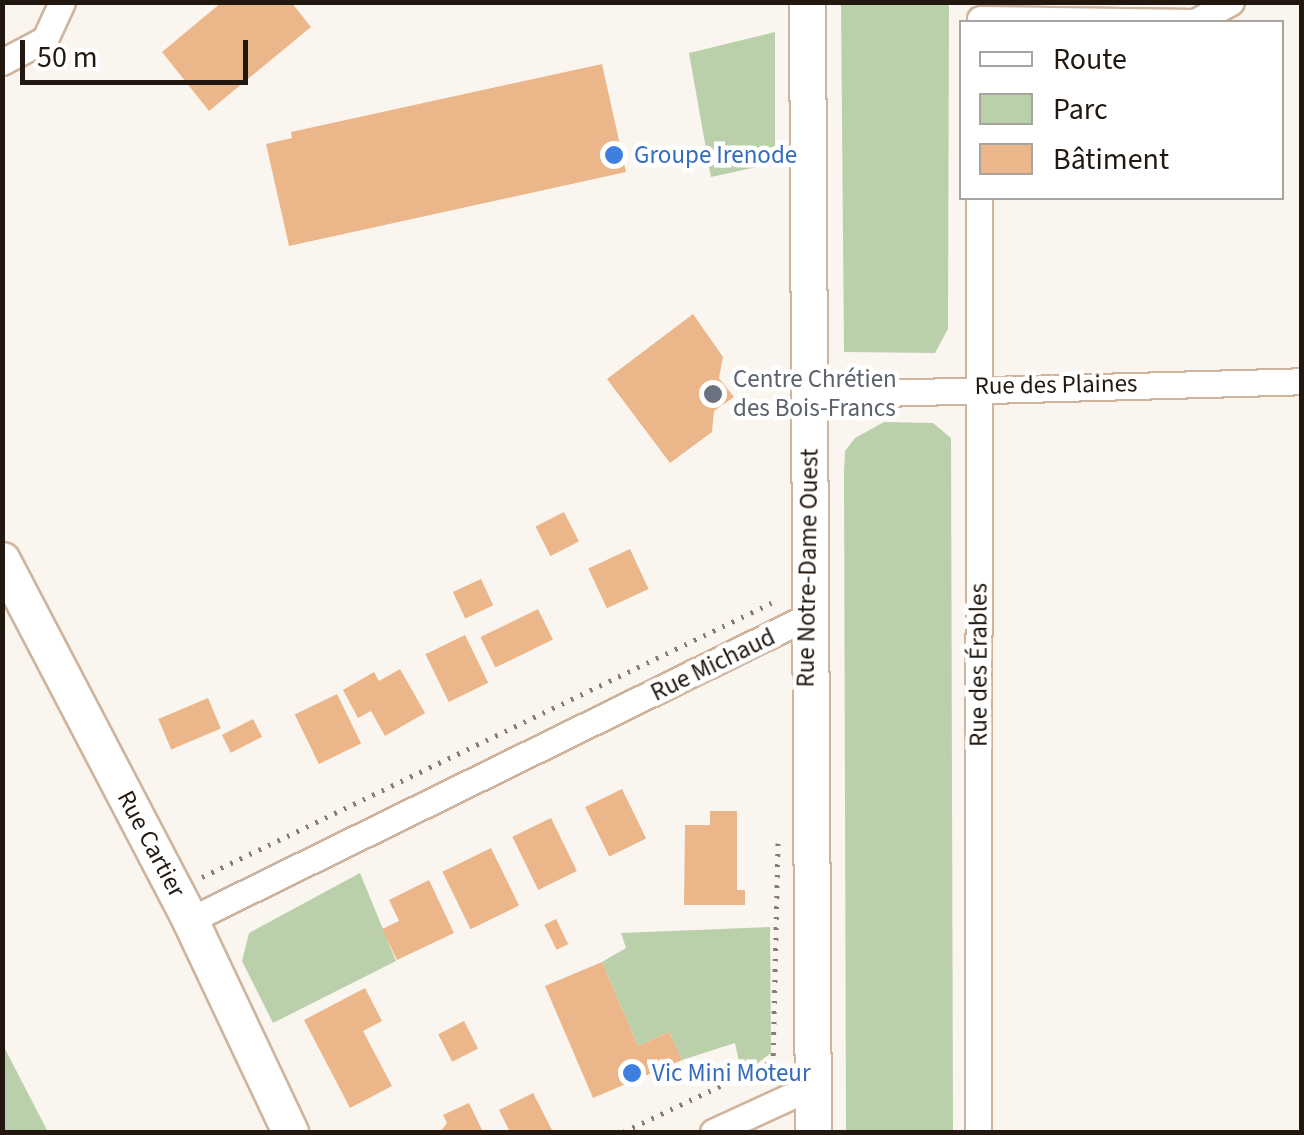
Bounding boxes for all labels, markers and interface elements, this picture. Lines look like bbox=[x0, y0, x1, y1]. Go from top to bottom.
scale bar bbox=[25, 20, 252, 82]
legend bbox=[959, 20, 1284, 200]
text: 50 m bbox=[37, 36, 98, 79]
text: Route bbox=[1053, 38, 1127, 81]
text: Parc bbox=[1053, 88, 1108, 131]
text: Bâtiment bbox=[1053, 138, 1169, 181]
place label: Groupe Irenode bbox=[634, 140, 797, 170]
marker: Groupe Irenode bbox=[603, 144, 625, 166]
place label: Centre Chrétien des Bois-Francs bbox=[733, 365, 897, 424]
street label: Rue des Plaines bbox=[974, 369, 1138, 401]
marker: Centre Chrétien des Bois-Francs bbox=[702, 383, 724, 405]
street label: Rue Notre-Dame Ouest bbox=[791, 448, 825, 688]
street label: Rue des Érables bbox=[964, 583, 994, 747]
street label: Rue Michaud bbox=[646, 622, 780, 708]
street label: Rue Cartier bbox=[110, 786, 192, 902]
place label: Vic Mini Moteur bbox=[652, 1058, 811, 1088]
marker: Vic Mini Moteur bbox=[621, 1062, 643, 1084]

